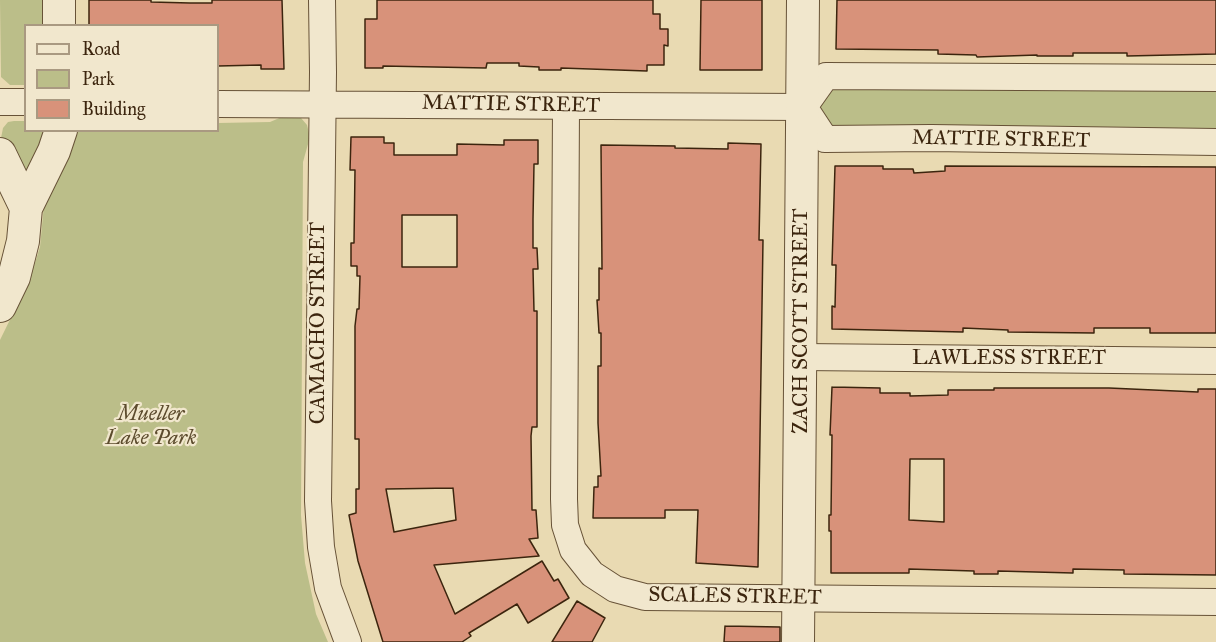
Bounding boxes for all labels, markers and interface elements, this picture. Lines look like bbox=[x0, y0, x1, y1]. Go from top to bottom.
legend bbox=[24, 24, 219, 132]
text: Road bbox=[82, 38, 120, 60]
text: Park bbox=[82, 68, 115, 90]
street label: MATTIE STREET bbox=[421, 91, 601, 119]
text: Building bbox=[82, 98, 145, 120]
street label: MATTIE STREET bbox=[911, 126, 1091, 154]
street label: ZACH SCOTT STREET bbox=[789, 208, 815, 434]
street label: CAMACHO STREET bbox=[306, 222, 332, 424]
street label: LAWLESS STREET bbox=[912, 346, 1106, 372]
park label: Mueller Lake Park bbox=[106, 402, 196, 452]
street label: SCALES STREET bbox=[648, 583, 822, 611]

